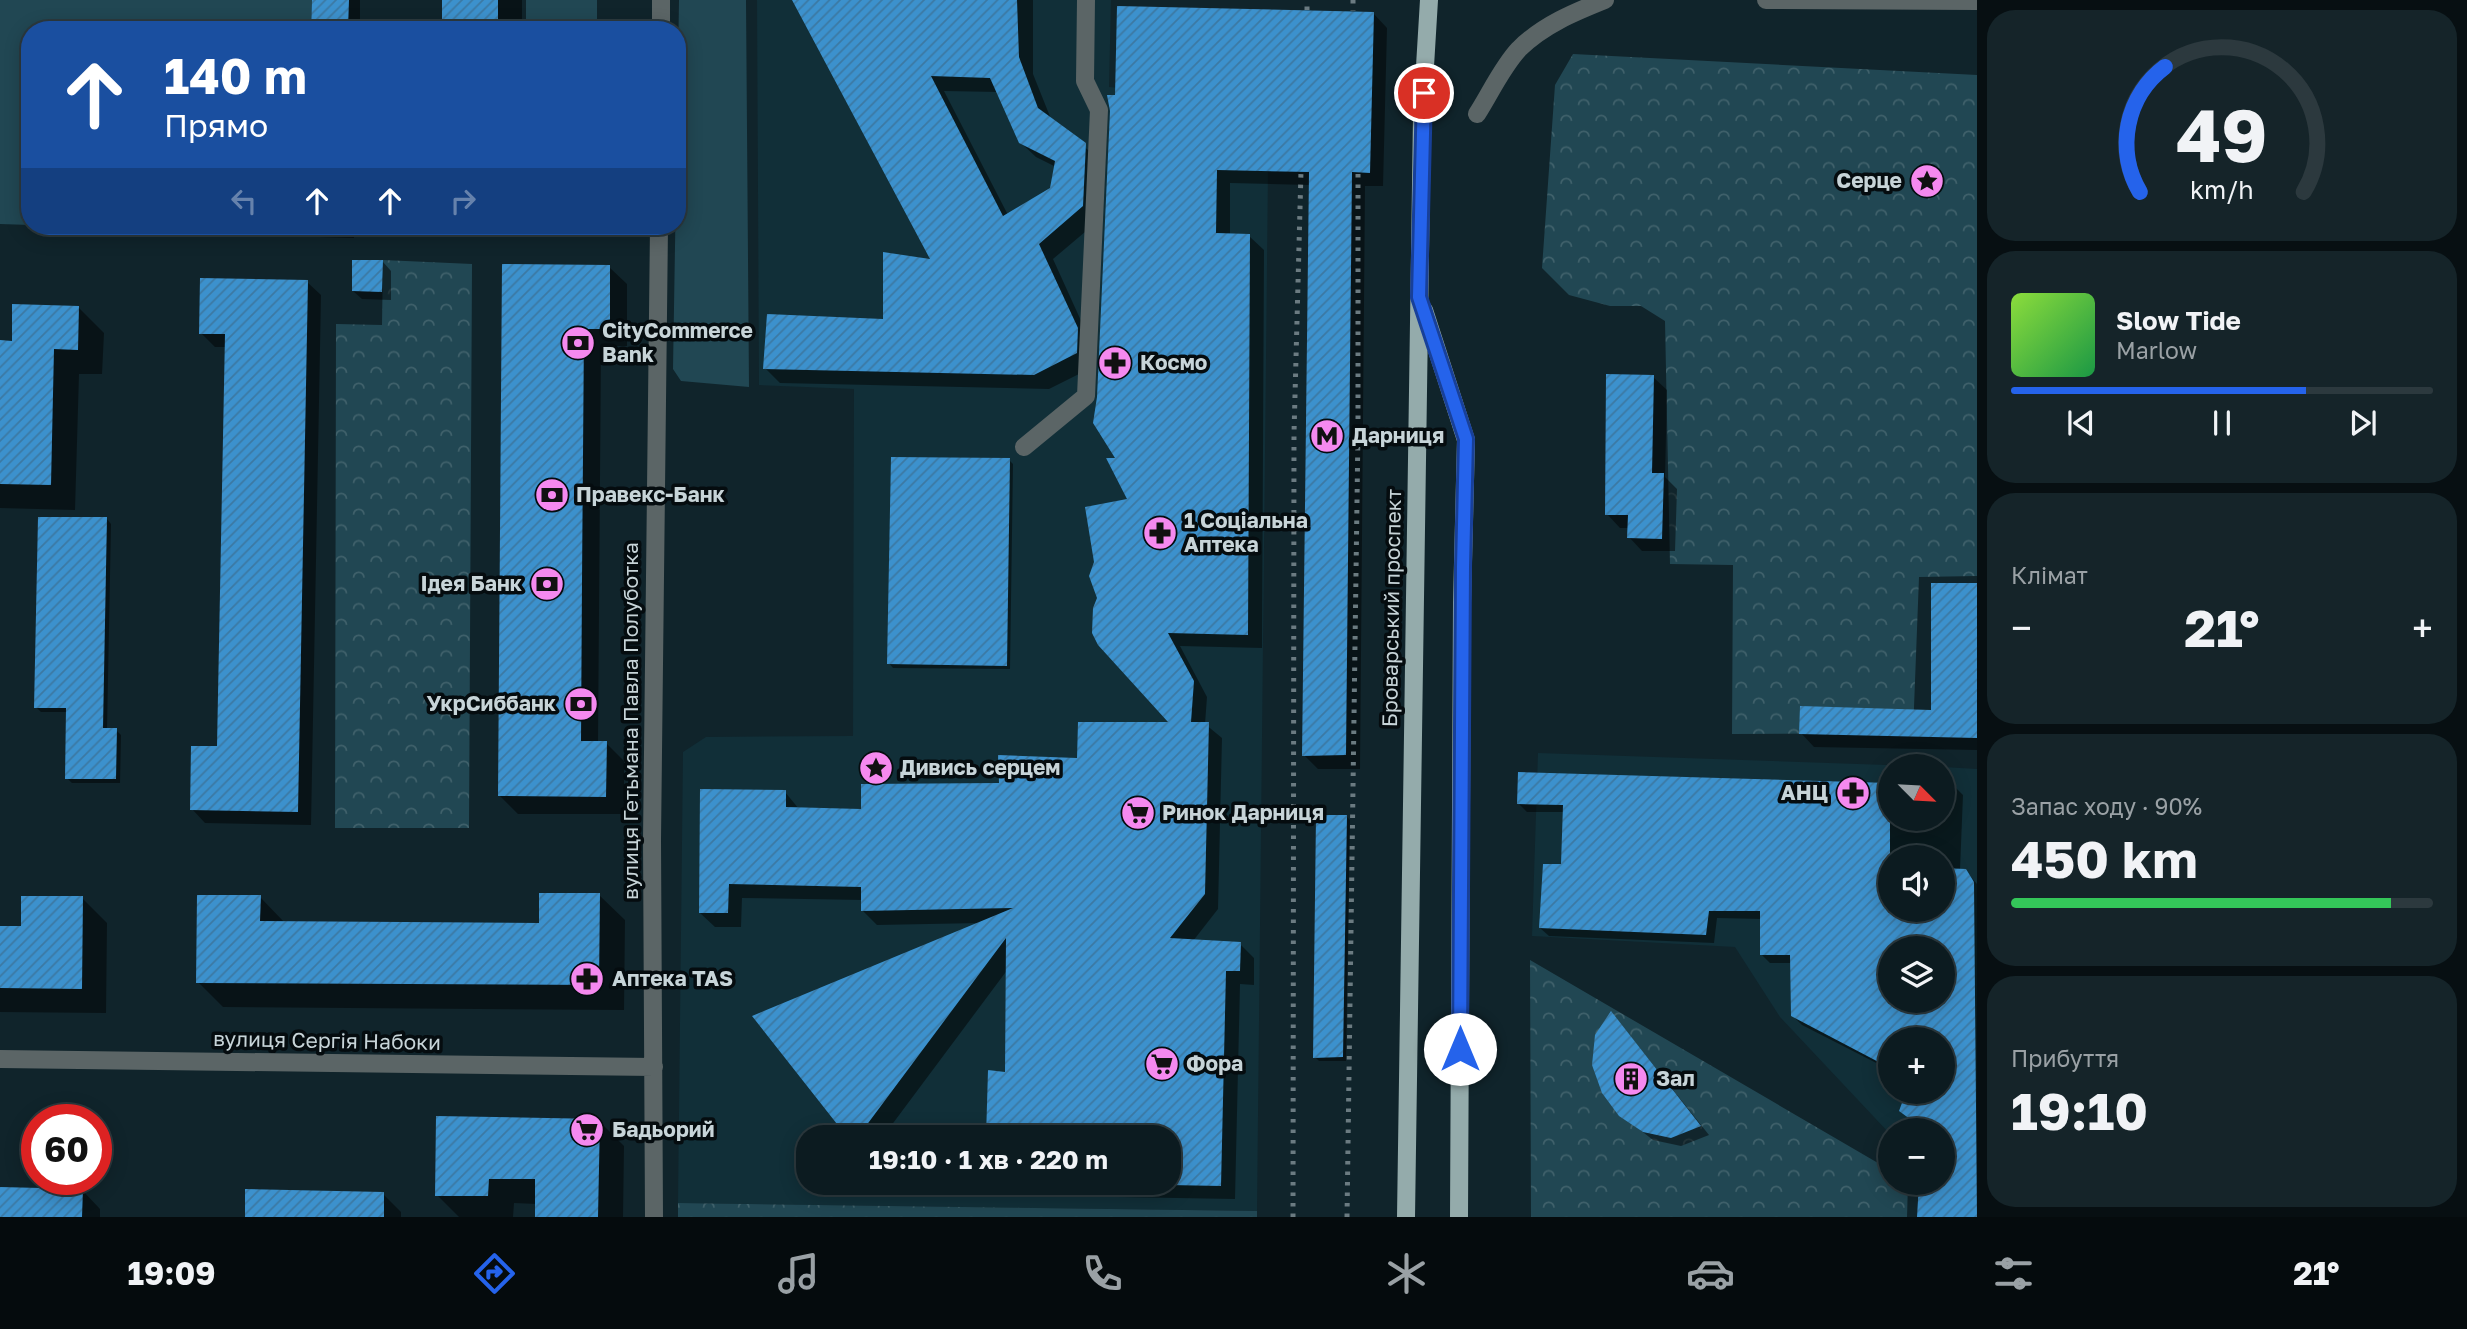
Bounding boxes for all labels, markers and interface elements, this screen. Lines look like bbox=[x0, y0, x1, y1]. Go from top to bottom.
text: 140 m bbox=[164, 46, 307, 105]
icon: ahead bbox=[49, 49, 140, 140]
pin bbox=[1394, 63, 1454, 123]
icon: arrive bbox=[1405, 74, 1443, 112]
text: 49 bbox=[2176, 91, 2268, 178]
text: Прямо bbox=[164, 106, 268, 144]
place icon: Серце bbox=[1908, 162, 1946, 200]
place label: Серце bbox=[1836, 167, 1902, 193]
text: km/h bbox=[2190, 174, 2254, 205]
icon: left bbox=[225, 182, 263, 220]
icon: ahead bbox=[298, 182, 336, 220]
icon: ahead bbox=[371, 182, 409, 220]
icon: right bbox=[444, 182, 482, 220]
text: Slow Tide bbox=[2116, 305, 2241, 336]
place label: CityCommerce Bank bbox=[602, 317, 753, 367]
bank icon: CityCommerce Bank bbox=[559, 324, 597, 362]
text: Marlow bbox=[2116, 336, 2197, 364]
pharmacy icon: Космо bbox=[1096, 344, 1134, 382]
place label: Космо bbox=[1140, 349, 1207, 375]
icon: previous bbox=[2062, 404, 2100, 442]
icon: pause bbox=[2203, 404, 2241, 442]
icon: next bbox=[2344, 404, 2382, 442]
metro station icon: Дарниця bbox=[1308, 417, 1346, 455]
place label: Дарниця bbox=[1352, 422, 1444, 448]
bank icon: Правекс-Банк bbox=[533, 476, 571, 514]
place label: Правекс-Банк bbox=[576, 481, 725, 507]
street label: Броварський проспект bbox=[1376, 489, 1406, 727]
place label: 1 Соціальна Аптека bbox=[1184, 507, 1308, 557]
pharmacy icon: 1 Соціальна Аптека bbox=[1141, 514, 1179, 552]
street label: вулиця Гетьмана Павла Полуботка bbox=[617, 542, 643, 900]
text: Клімат bbox=[2011, 561, 2088, 589]
bank icon: Ідея Банк bbox=[528, 565, 566, 603]
place label: Ідея Банк bbox=[420, 570, 522, 596]
text: 21° bbox=[2184, 596, 2260, 658]
text: − bbox=[2011, 605, 2032, 650]
text: + bbox=[2412, 605, 2433, 650]
bank icon: УкрСиббанк bbox=[562, 685, 600, 723]
place label: УкрСиббанк bbox=[426, 690, 556, 716]
place icon: Дивись серцем bbox=[857, 749, 895, 787]
place label: Дивись серцем bbox=[900, 754, 1060, 780]
north arrow bbox=[1878, 754, 1955, 831]
map controls bbox=[1878, 754, 1955, 1195]
pharmacy icon: АНЦ bbox=[1834, 774, 1872, 812]
place label: АНЦ bbox=[1781, 779, 1828, 805]
text: Запас ходу · 90% bbox=[2011, 792, 2202, 820]
supermarket icon: Ринок Дарниця bbox=[1119, 794, 1157, 832]
place label: Ринок Дарниця bbox=[1162, 799, 1324, 825]
text: 450 km bbox=[2011, 827, 2198, 889]
button: sound bbox=[1878, 845, 1955, 922]
button: layers bbox=[1878, 936, 1955, 1013]
pharmacy icon: Аптека TAS bbox=[568, 960, 606, 998]
place label: Аптека TAS bbox=[612, 965, 733, 991]
position arrow bbox=[1423, 1012, 1497, 1086]
street label: вулиця Сергія Набоки bbox=[213, 1025, 441, 1055]
button: + bbox=[1878, 1027, 1955, 1104]
text: Прибуття bbox=[2011, 1044, 2119, 1072]
supermarket icon: Фора bbox=[1143, 1045, 1181, 1083]
place label: Фора bbox=[1186, 1050, 1243, 1076]
building icon: Зал bbox=[1612, 1060, 1650, 1098]
place label: Зал bbox=[1656, 1065, 1695, 1091]
text: 19:10 bbox=[2011, 1079, 2148, 1141]
speed limit sign: 60 bbox=[21, 1104, 112, 1195]
supermarket icon: Бадьорий bbox=[568, 1111, 606, 1149]
place label: Бадьорий bbox=[612, 1116, 714, 1142]
button: − bbox=[1878, 1118, 1955, 1195]
text: 19:10 · 1 хв · 220 m bbox=[869, 1144, 1108, 1175]
icon: directions bbox=[470, 1249, 519, 1298]
icon: music bbox=[774, 1249, 823, 1298]
icon: phone bbox=[1078, 1249, 1127, 1298]
icon: climate bbox=[1382, 1249, 1431, 1298]
icon: car bbox=[1686, 1249, 1735, 1298]
icon: filters bbox=[1989, 1249, 2038, 1298]
text: 19:09 bbox=[127, 1254, 216, 1292]
text: 21° bbox=[2293, 1254, 2340, 1292]

